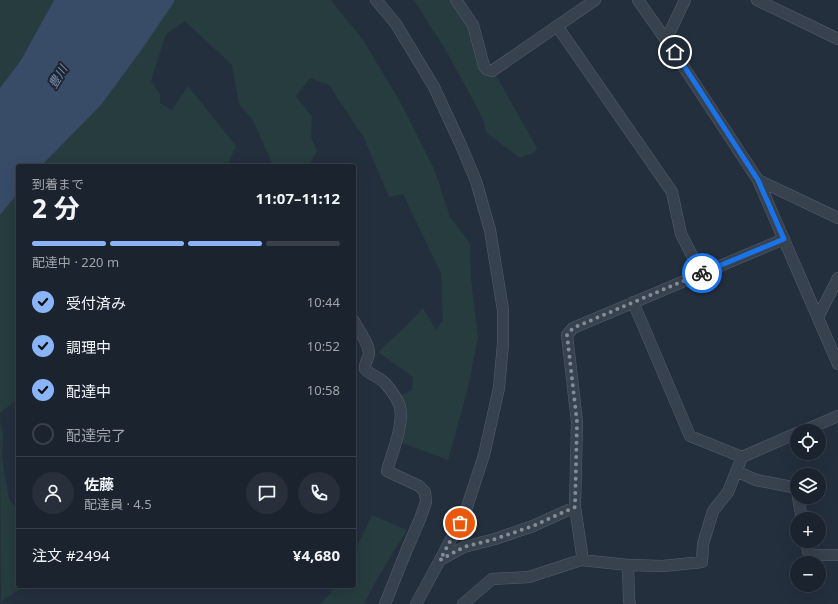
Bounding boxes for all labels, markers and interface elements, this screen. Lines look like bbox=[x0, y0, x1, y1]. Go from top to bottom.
pin bbox=[658, 35, 692, 69]
icon: home bbox=[664, 41, 686, 63]
water label: 豊川 bbox=[44, 60, 72, 91]
text: 到着まで bbox=[32, 175, 84, 193]
text: 11:07–11:12 bbox=[255, 188, 340, 208]
text: 2 分 bbox=[32, 190, 80, 226]
text: 配達中 · 220 m bbox=[32, 253, 119, 271]
courier bbox=[682, 253, 722, 293]
icon: bike bbox=[691, 262, 713, 284]
icon: check bbox=[32, 291, 54, 313]
text: 受付済み bbox=[66, 293, 126, 313]
text: 10:44 bbox=[307, 293, 340, 311]
icon: check bbox=[32, 335, 54, 357]
text: 調理中 bbox=[66, 337, 111, 357]
text: 10:52 bbox=[307, 337, 340, 355]
icon: check bbox=[32, 379, 54, 401]
text: 配達中 bbox=[66, 381, 111, 401]
text: 10:58 bbox=[307, 381, 340, 399]
map controls bbox=[790, 424, 826, 592]
button: locate bbox=[790, 424, 826, 460]
text: 配達完了 bbox=[66, 425, 126, 445]
button: layers bbox=[790, 468, 826, 504]
button: person bbox=[32, 472, 74, 514]
button: chat bbox=[246, 472, 288, 514]
button: phone bbox=[298, 472, 340, 514]
text: 佐藤 bbox=[84, 474, 114, 494]
text: 配達員 · 4.5 bbox=[84, 495, 152, 513]
pin bbox=[443, 506, 477, 540]
icon: bag bbox=[449, 512, 471, 534]
button: + bbox=[790, 512, 826, 548]
text: 注文 #2494 bbox=[32, 545, 110, 565]
text: ¥4,680 bbox=[293, 545, 340, 565]
button: − bbox=[790, 556, 826, 592]

